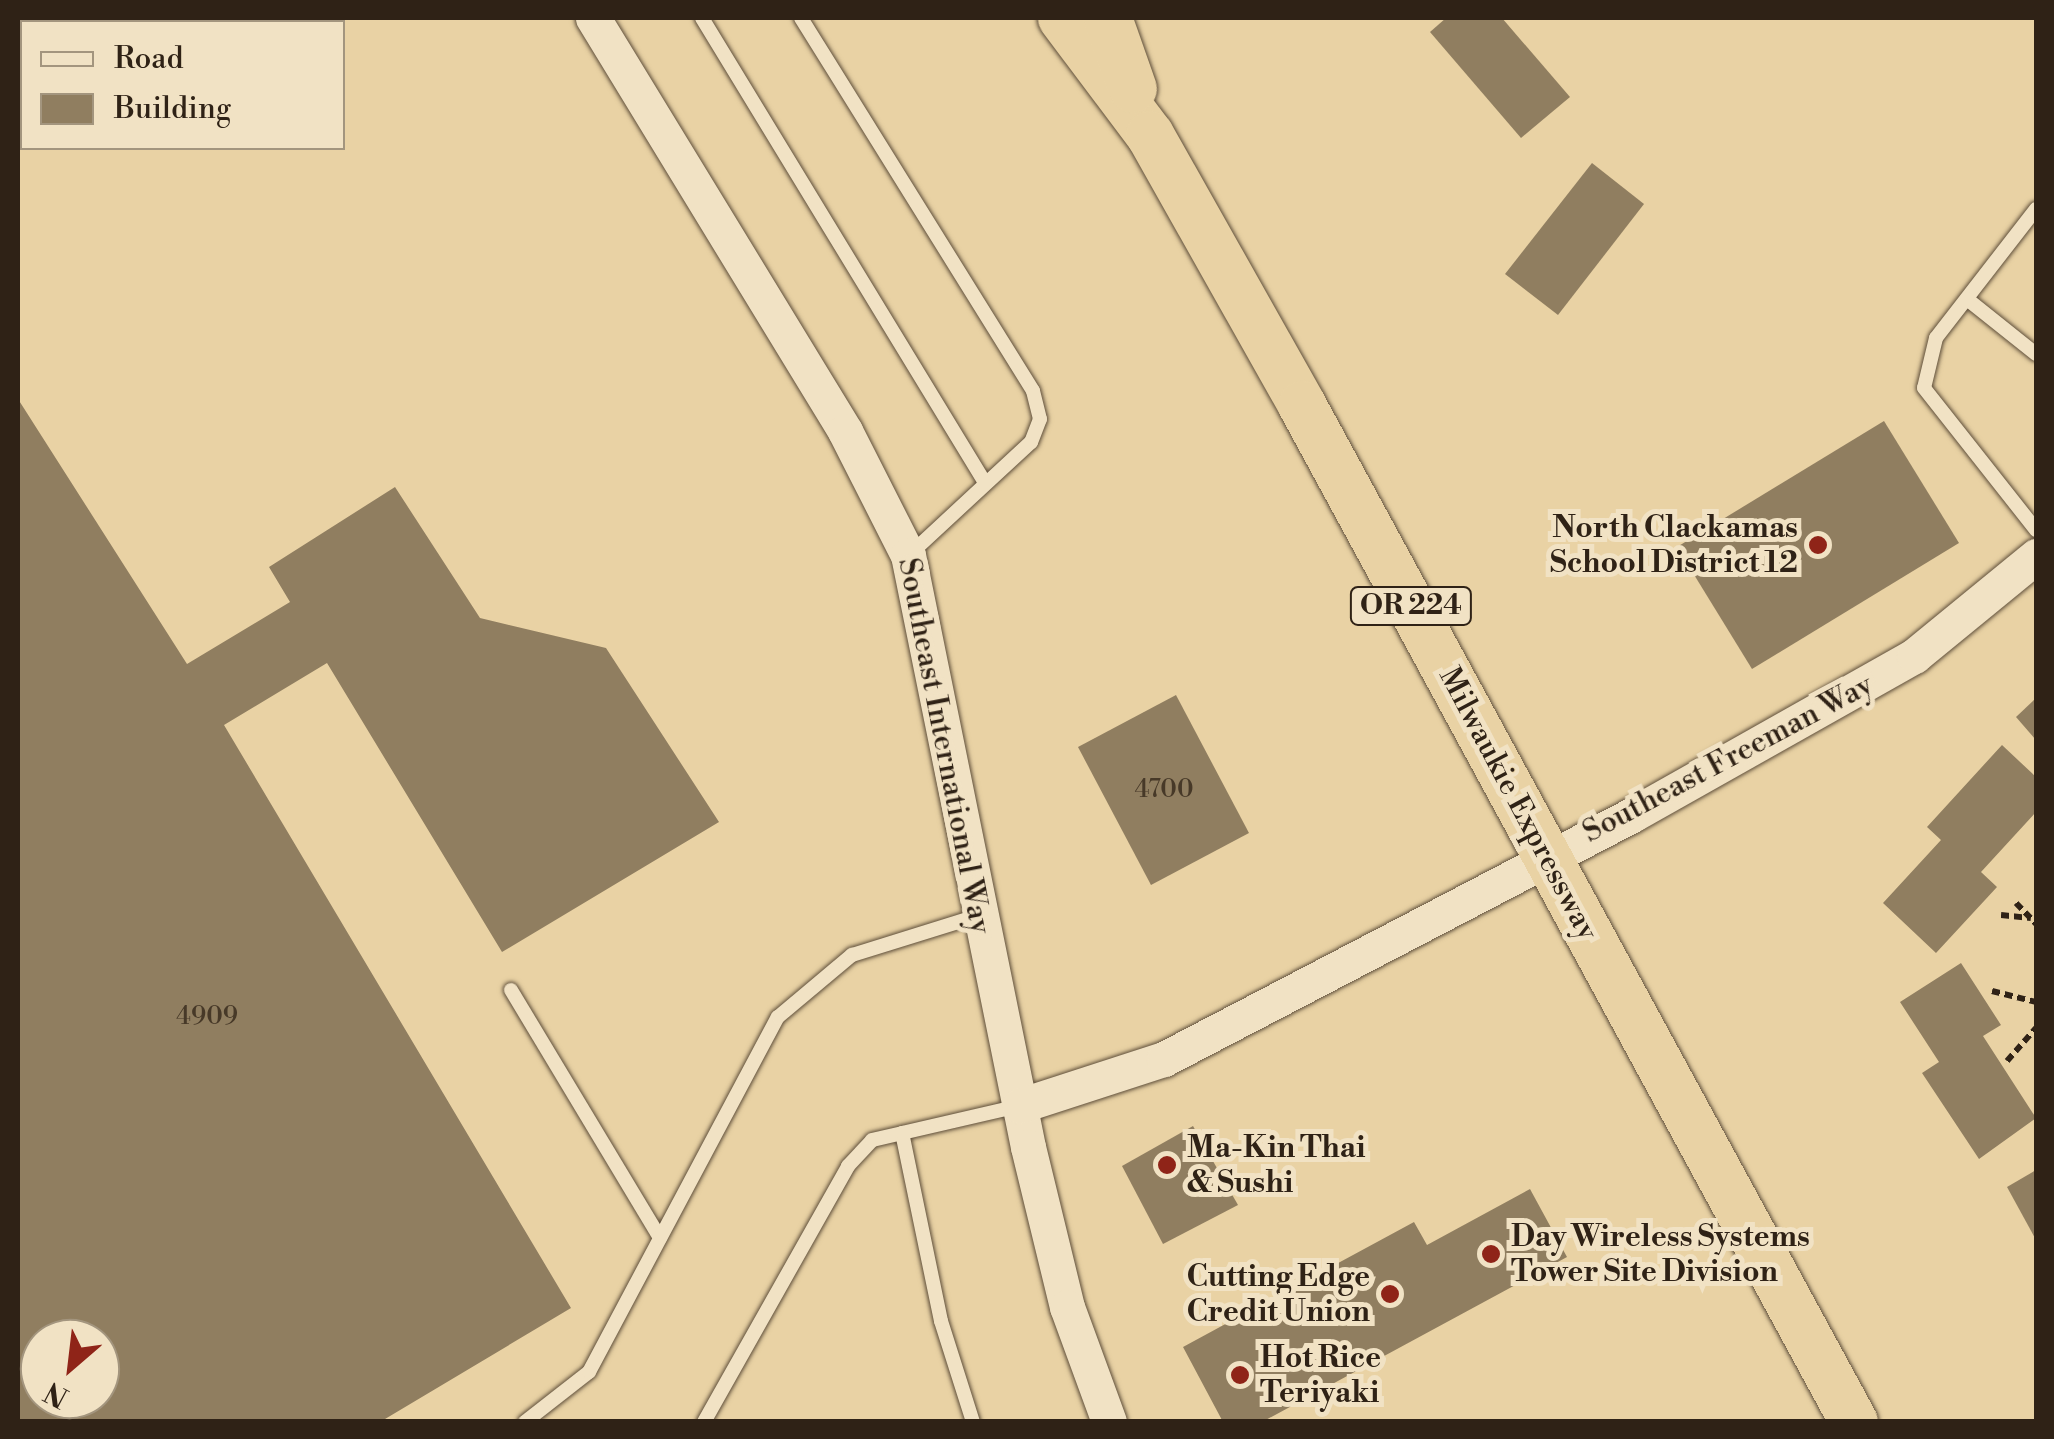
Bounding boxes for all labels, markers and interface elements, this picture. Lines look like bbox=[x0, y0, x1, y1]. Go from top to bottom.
legend bbox=[20, 20, 345, 150]
text: Road bbox=[114, 40, 184, 78]
text: Building bbox=[114, 90, 231, 128]
place label: North Clackamas School District 12 bbox=[1550, 510, 1798, 580]
marker: North Clackamas School District 12 bbox=[1807, 534, 1829, 556]
street label: Southeast International Way bbox=[890, 555, 998, 937]
road number: OR 224 bbox=[1348, 583, 1474, 629]
street label: Milwaukie Expressway bbox=[1431, 662, 1605, 946]
street label: Southeast Freeman Way bbox=[1577, 667, 1879, 851]
house number: 4700 bbox=[1134, 775, 1194, 805]
house number: 4909 bbox=[176, 1002, 238, 1032]
place label: Ma-Kin Thai & Sushi bbox=[1187, 1130, 1366, 1200]
marker: Ma-Kin Thai & Sushi bbox=[1156, 1154, 1178, 1176]
place label: Day Wireless Systems Tower Site Division bbox=[1511, 1219, 1810, 1290]
marker: Day Wireless Systems Tower Site Division bbox=[1480, 1243, 1502, 1265]
place label: Cutting Edge Credit Union bbox=[1186, 1259, 1370, 1330]
marker: Cutting Edge Credit Union bbox=[1379, 1283, 1401, 1305]
north arrow bbox=[20, 1319, 120, 1419]
place label: Hot Rice Teriyaki bbox=[1260, 1340, 1381, 1410]
marker: Hot Rice Teriyaki bbox=[1229, 1364, 1251, 1386]
text: N bbox=[39, 1374, 75, 1415]

